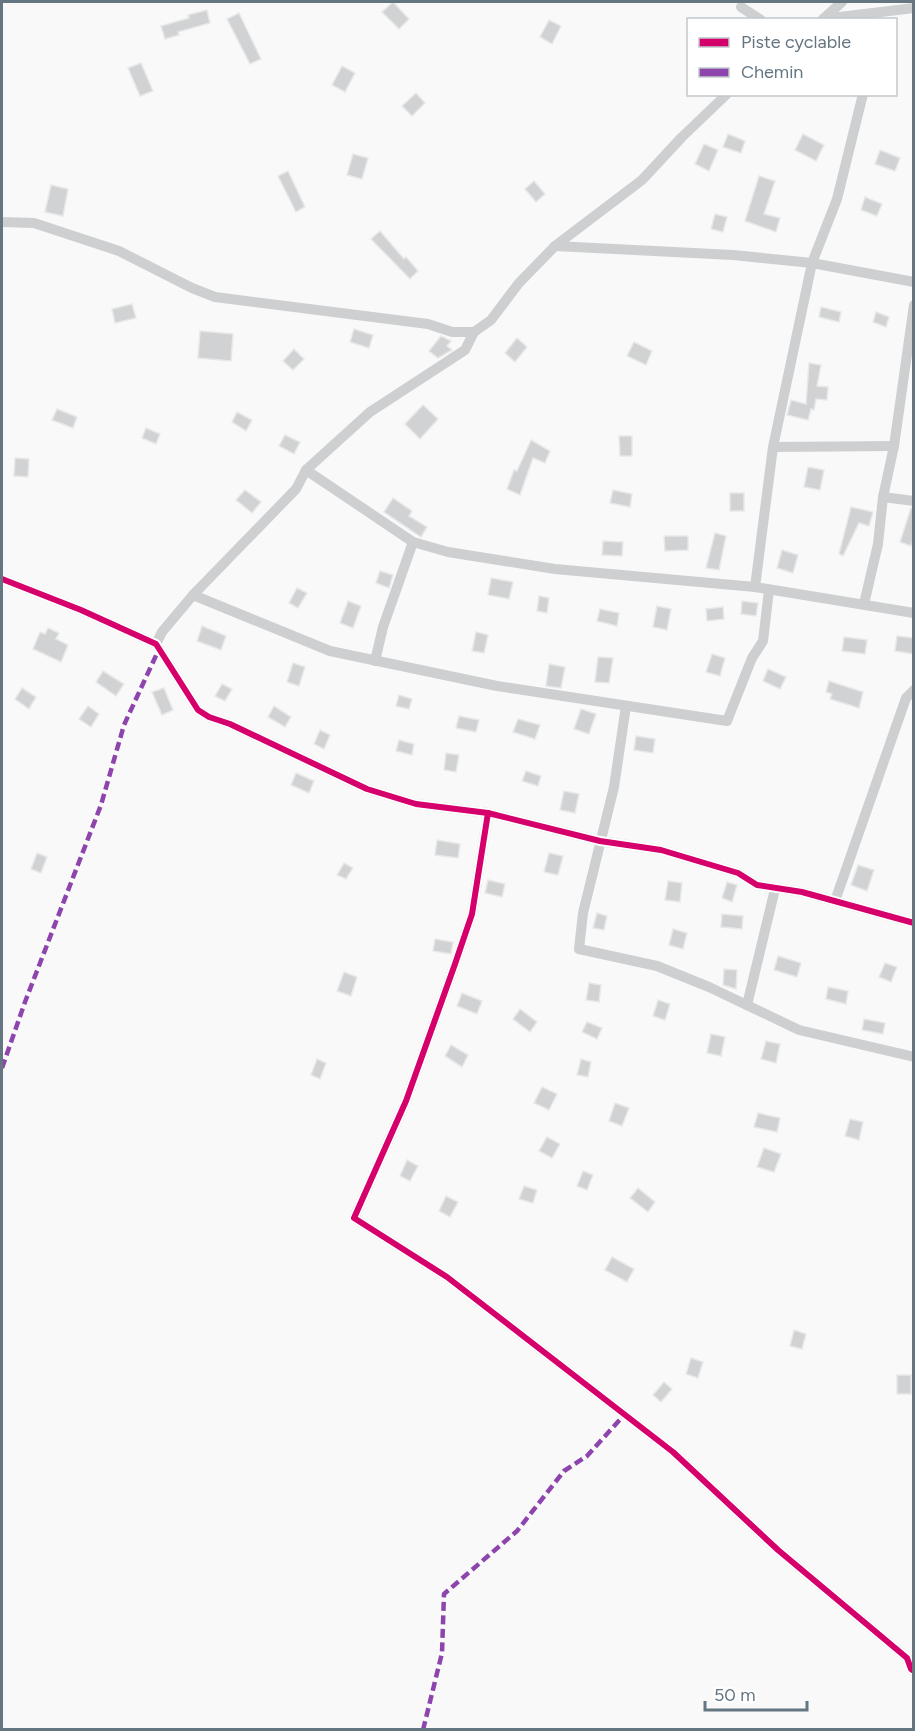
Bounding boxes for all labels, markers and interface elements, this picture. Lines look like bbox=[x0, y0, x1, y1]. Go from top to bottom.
legend bbox=[687, 18, 897, 96]
text: Piste cyclable bbox=[741, 31, 851, 53]
text: Chemin bbox=[741, 61, 803, 83]
scale bar bbox=[705, 1674, 807, 1712]
text: 50 m bbox=[714, 1684, 756, 1706]

